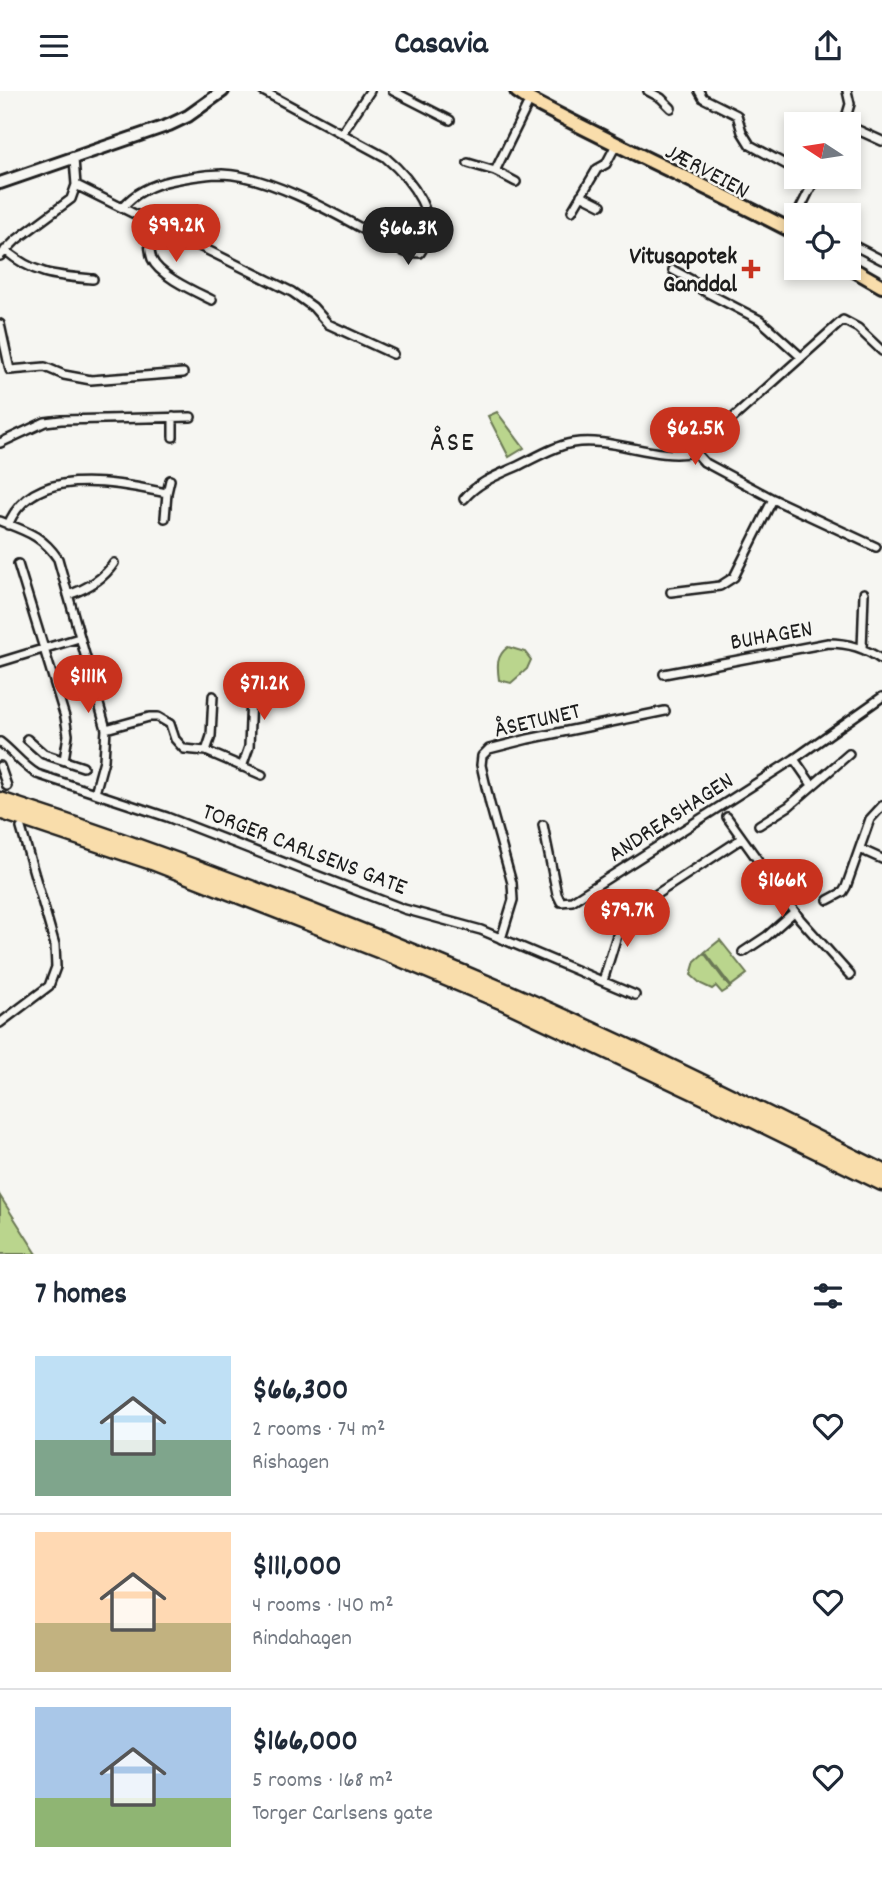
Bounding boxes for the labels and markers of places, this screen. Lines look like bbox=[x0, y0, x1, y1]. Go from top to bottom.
pin: $99.2K bbox=[119, 205, 233, 264]
pin: $66.3K bbox=[351, 207, 465, 267]
place label: Vitusapotek Ganddal bbox=[630, 241, 737, 303]
marker: Vitusapotek Ganddal bbox=[743, 261, 759, 277]
pin: $62.5K bbox=[638, 407, 752, 467]
pin: $111K bbox=[39, 655, 137, 715]
pin: $71.2K bbox=[207, 663, 321, 722]
pin: $166K bbox=[733, 859, 831, 919]
pin: $79.7K bbox=[570, 889, 684, 949]

